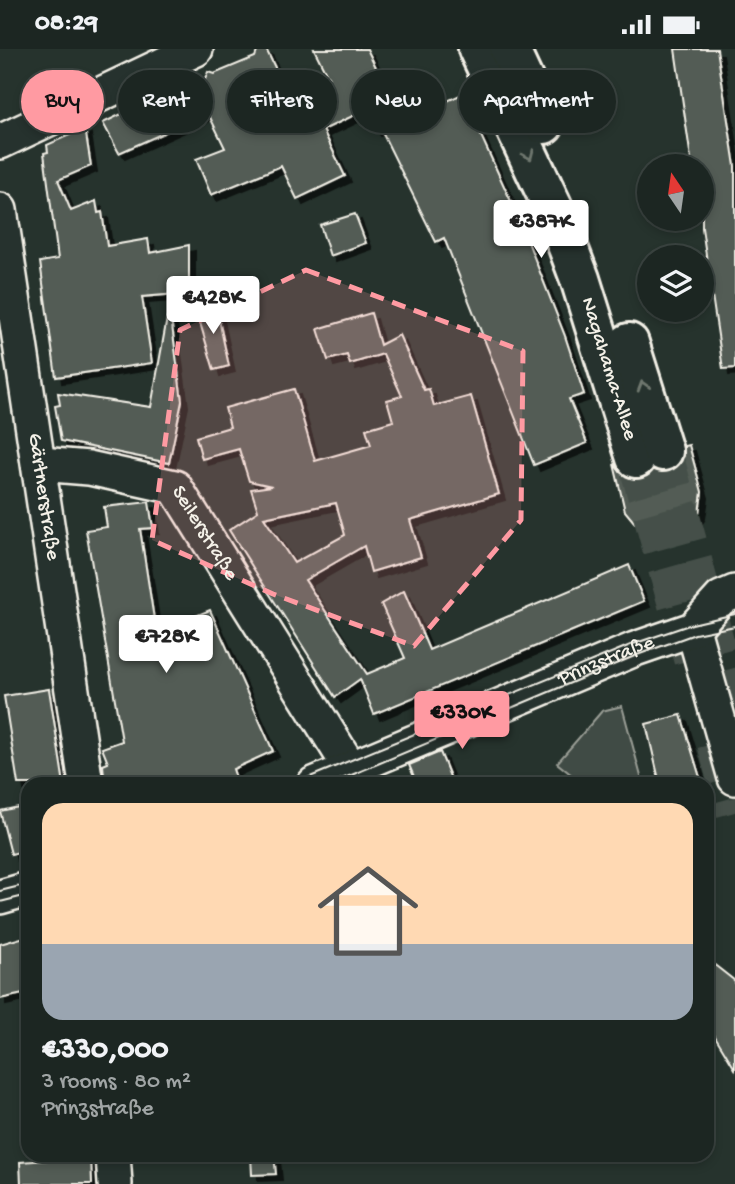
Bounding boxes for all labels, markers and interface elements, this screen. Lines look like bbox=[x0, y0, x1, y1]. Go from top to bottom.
text: 08:29 bbox=[35, 9, 98, 40]
chip: Buy bbox=[21, 70, 104, 133]
chip: Rent bbox=[118, 70, 213, 133]
chip: Filters bbox=[227, 70, 337, 133]
chip: New bbox=[351, 70, 445, 133]
chip: Apartment bbox=[459, 70, 616, 133]
one-way arrow bbox=[521, 148, 535, 160]
north arrow bbox=[637, 154, 714, 231]
map controls bbox=[637, 154, 714, 322]
pin: €387K bbox=[492, 201, 590, 260]
text: €387K bbox=[510, 209, 572, 236]
button: layers bbox=[637, 245, 714, 322]
pin: €428K bbox=[164, 277, 262, 336]
text: €428K bbox=[182, 285, 244, 312]
street label: Nagahama-Allee bbox=[574, 294, 643, 445]
one-way arrow bbox=[637, 380, 651, 393]
street label: Gärtnerstraße bbox=[21, 432, 65, 563]
street label: Seilerstraße bbox=[165, 481, 244, 586]
pin: €728K bbox=[117, 615, 215, 675]
text: €728K bbox=[135, 624, 197, 651]
street label: Prinzstraße bbox=[553, 630, 659, 693]
pin: €330K bbox=[413, 691, 511, 751]
text: €330K bbox=[430, 700, 494, 727]
icon: home bbox=[305, 848, 431, 974]
text: €330,000 bbox=[42, 1034, 169, 1069]
text: 3 rooms · 80 m² bbox=[42, 1069, 191, 1096]
text: Prinzstraße bbox=[42, 1096, 154, 1123]

